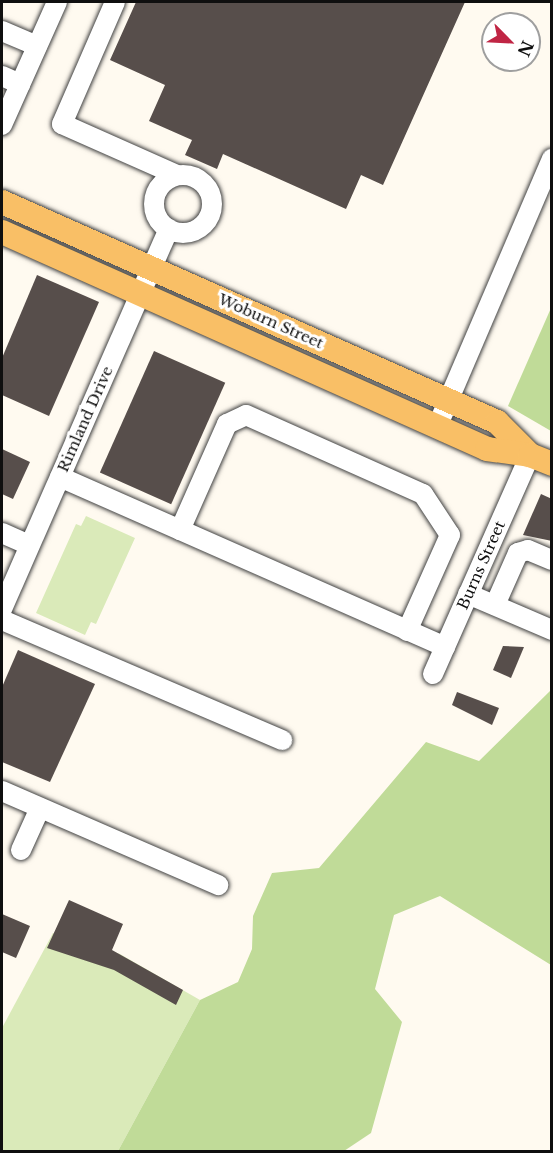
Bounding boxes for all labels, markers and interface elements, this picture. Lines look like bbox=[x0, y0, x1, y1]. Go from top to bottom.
north arrow bbox=[481, 12, 541, 72]
text: N bbox=[513, 38, 538, 59]
street label: Woburn Street bbox=[216, 290, 326, 352]
street label: Rimland Drive bbox=[54, 363, 116, 475]
street label: Burns Street bbox=[453, 518, 509, 612]

